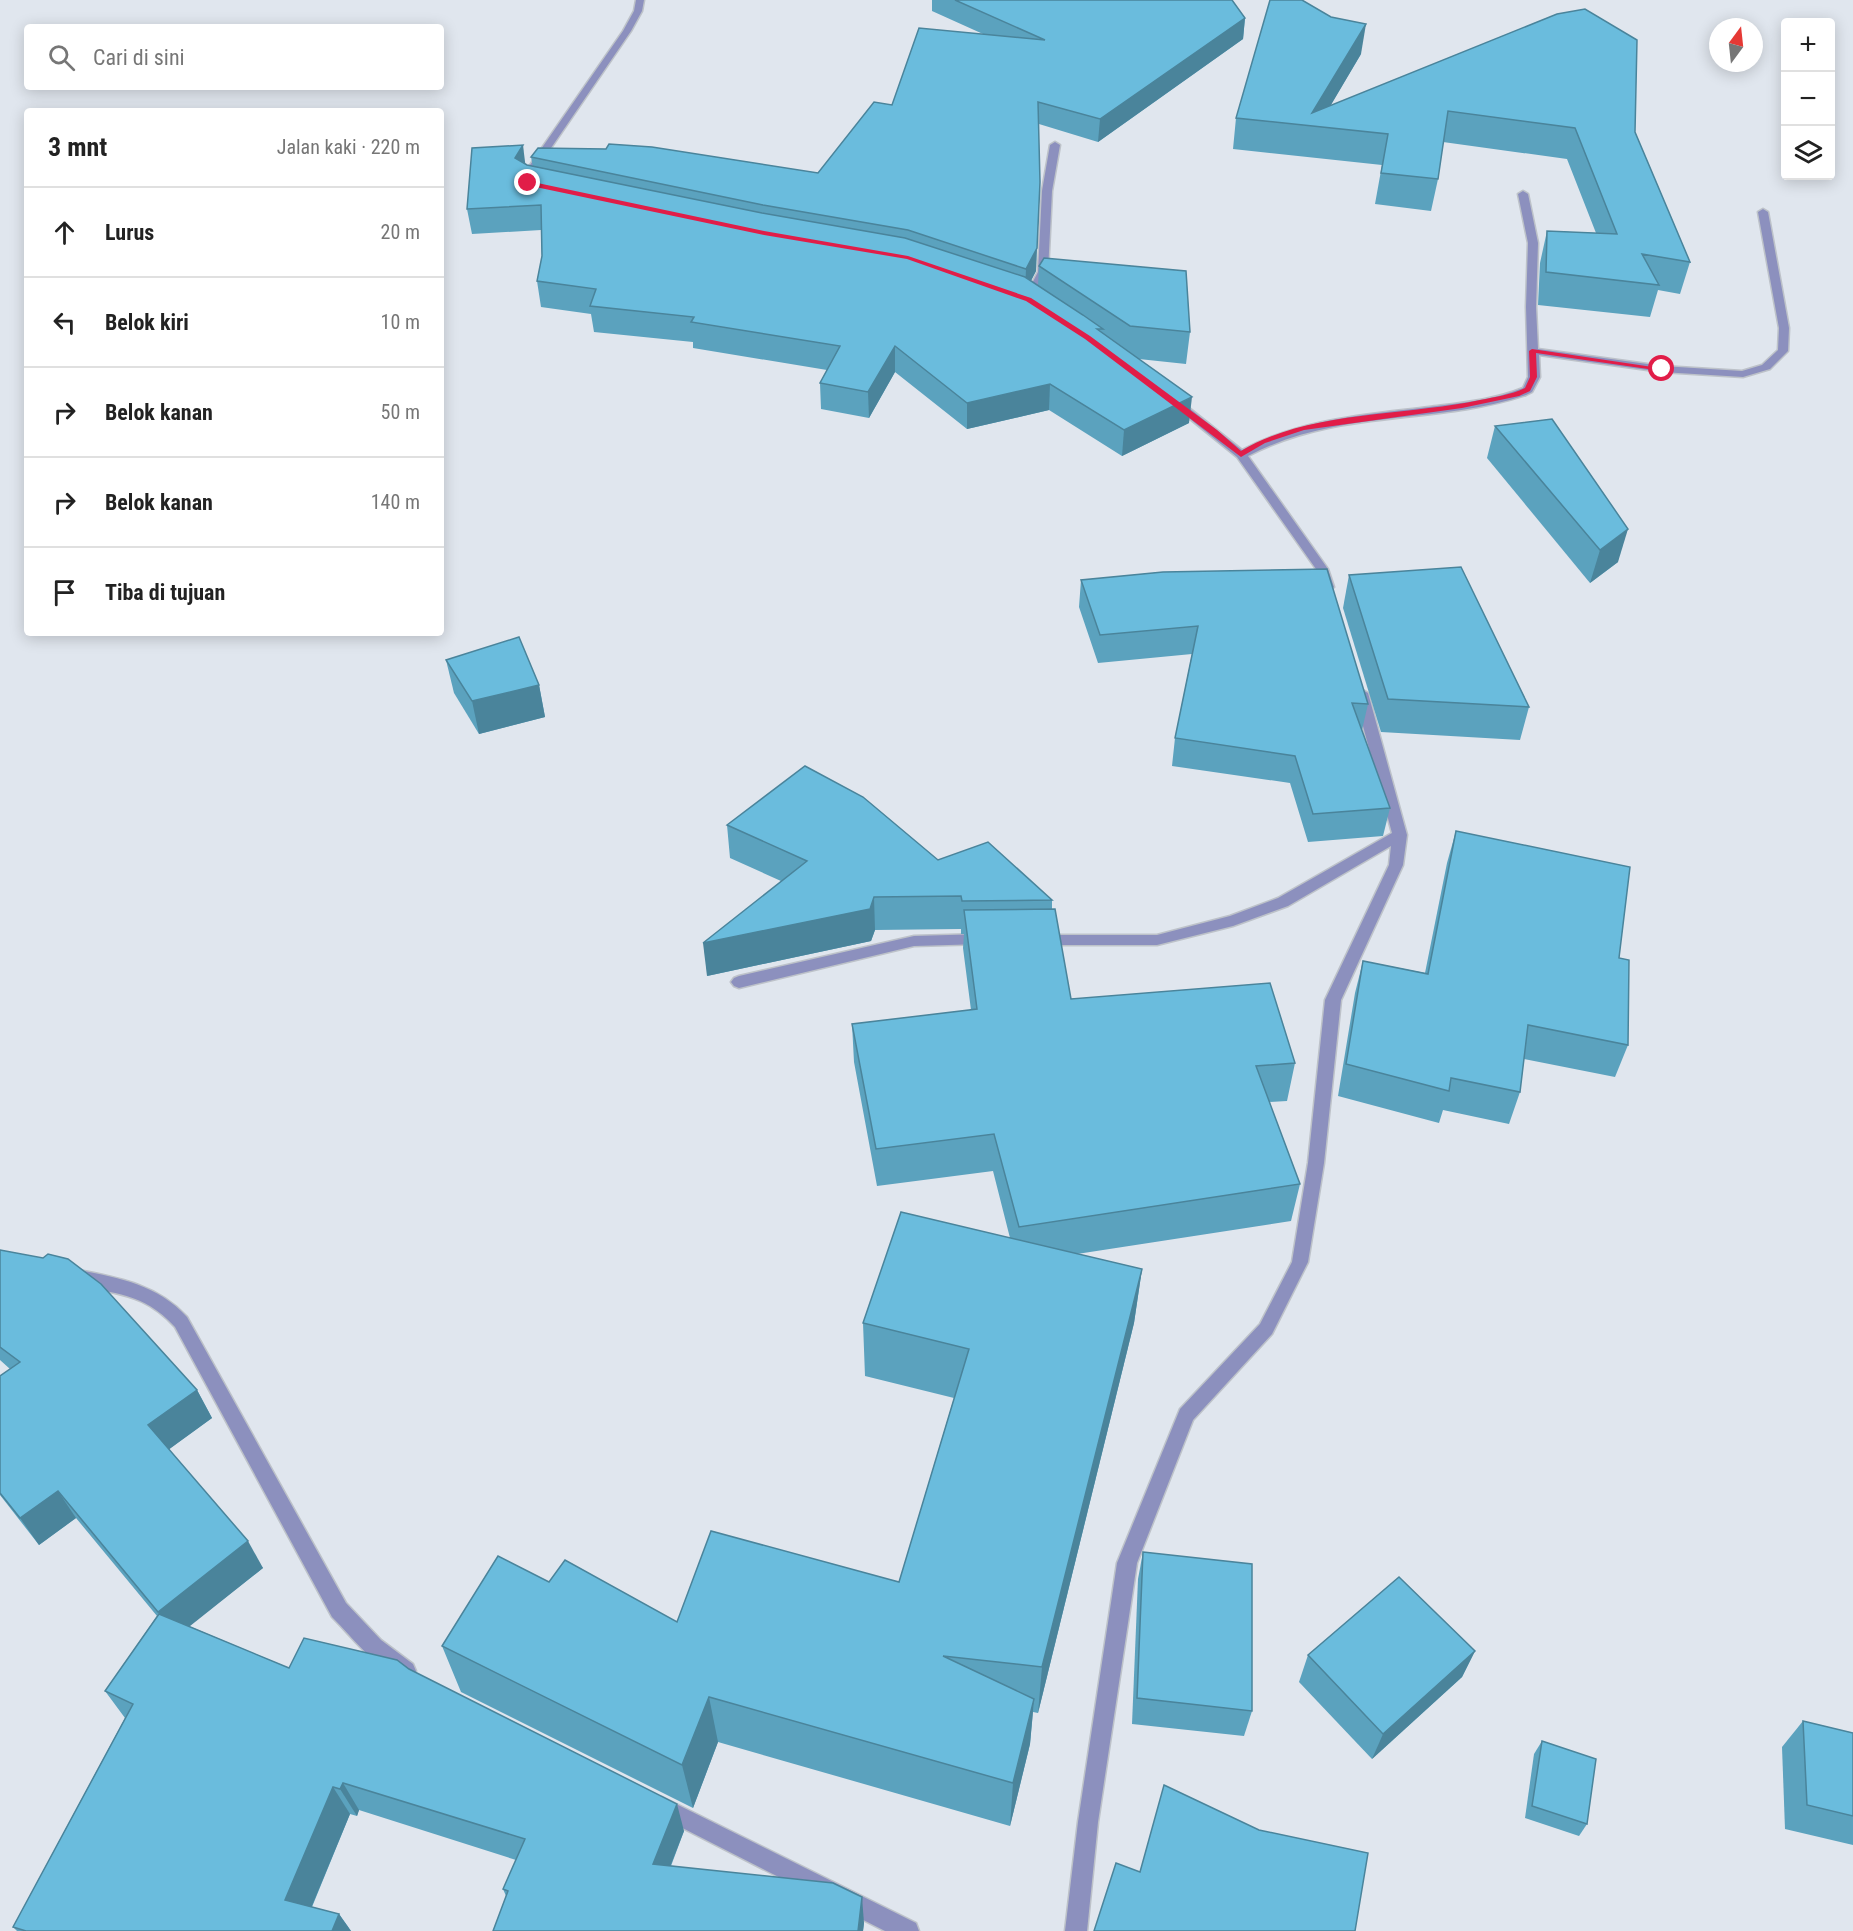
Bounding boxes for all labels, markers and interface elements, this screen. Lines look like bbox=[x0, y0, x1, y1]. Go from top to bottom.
north arrow bbox=[1709, 18, 1763, 72]
map controls bbox=[1781, 18, 1835, 180]
button: + bbox=[1781, 18, 1835, 72]
search box bbox=[24, 24, 444, 90]
icon: search bbox=[45, 41, 78, 74]
text: Cari di sini bbox=[93, 45, 185, 70]
button: − bbox=[1781, 72, 1835, 126]
button: layers bbox=[1781, 126, 1835, 180]
text: 3 mnt bbox=[48, 132, 107, 162]
text: Jalan kaki · 220 m bbox=[277, 135, 420, 159]
route end bbox=[514, 169, 540, 195]
icon: ahead bbox=[48, 216, 81, 249]
text: Lurus bbox=[105, 220, 154, 245]
text: 20 m bbox=[381, 220, 420, 244]
icon: left bbox=[48, 306, 81, 339]
text: Belok kiri bbox=[105, 310, 189, 335]
text: 10 m bbox=[381, 310, 420, 334]
route start bbox=[1648, 355, 1674, 381]
icon: right bbox=[48, 396, 81, 429]
text: Belok kanan bbox=[105, 400, 213, 425]
text: 50 m bbox=[381, 400, 420, 424]
icon: right bbox=[48, 486, 81, 519]
text: Belok kanan bbox=[105, 490, 213, 515]
text: 140 m bbox=[371, 490, 420, 514]
icon: arrive bbox=[48, 576, 81, 609]
text: Tiba di tujuan bbox=[105, 580, 225, 605]

